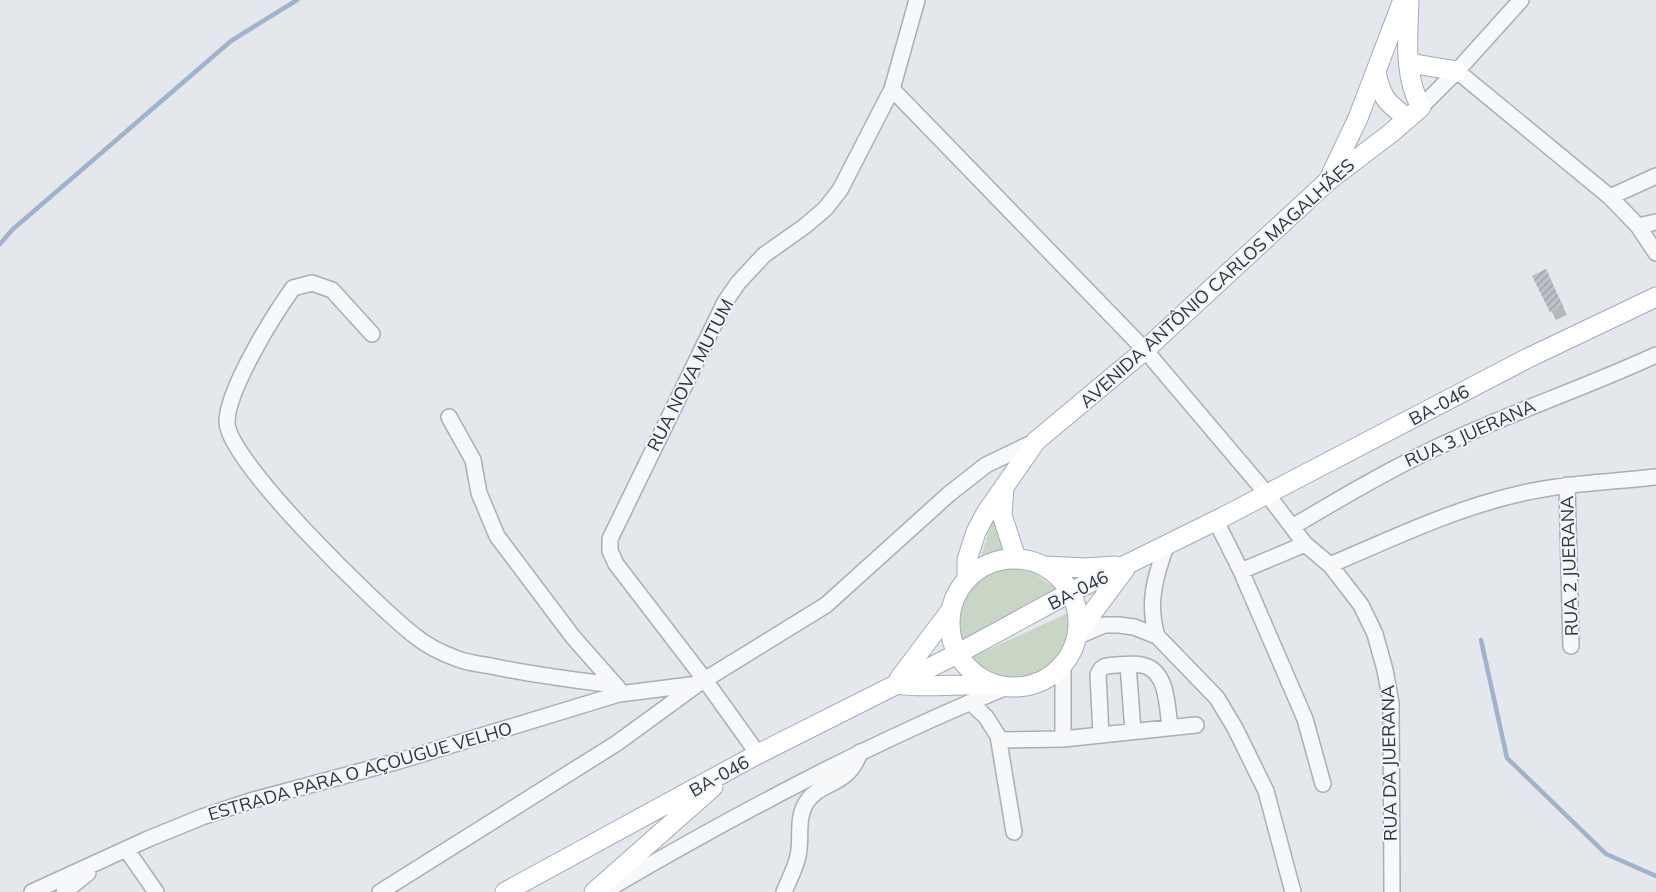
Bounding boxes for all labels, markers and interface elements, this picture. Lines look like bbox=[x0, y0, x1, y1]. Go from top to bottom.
street label: AVENIDA ANTÔNIO CARLOS MAGALHÃES bbox=[1075, 153, 1359, 413]
street label: RUA NOVA MUTUM bbox=[642, 295, 738, 455]
street label: BA-046 bbox=[1405, 380, 1473, 430]
street label: RUA 3 JUERANA bbox=[1401, 394, 1539, 472]
street label: RUA 2 JUERANA bbox=[1555, 495, 1583, 637]
street label: BA-046 bbox=[1044, 565, 1112, 615]
street label: RUA DA JUERANA bbox=[1376, 685, 1402, 841]
street label: ESTRADA PARA O AÇOUGUE VELHO bbox=[205, 716, 515, 826]
street label: BA-046 bbox=[685, 750, 753, 802]

